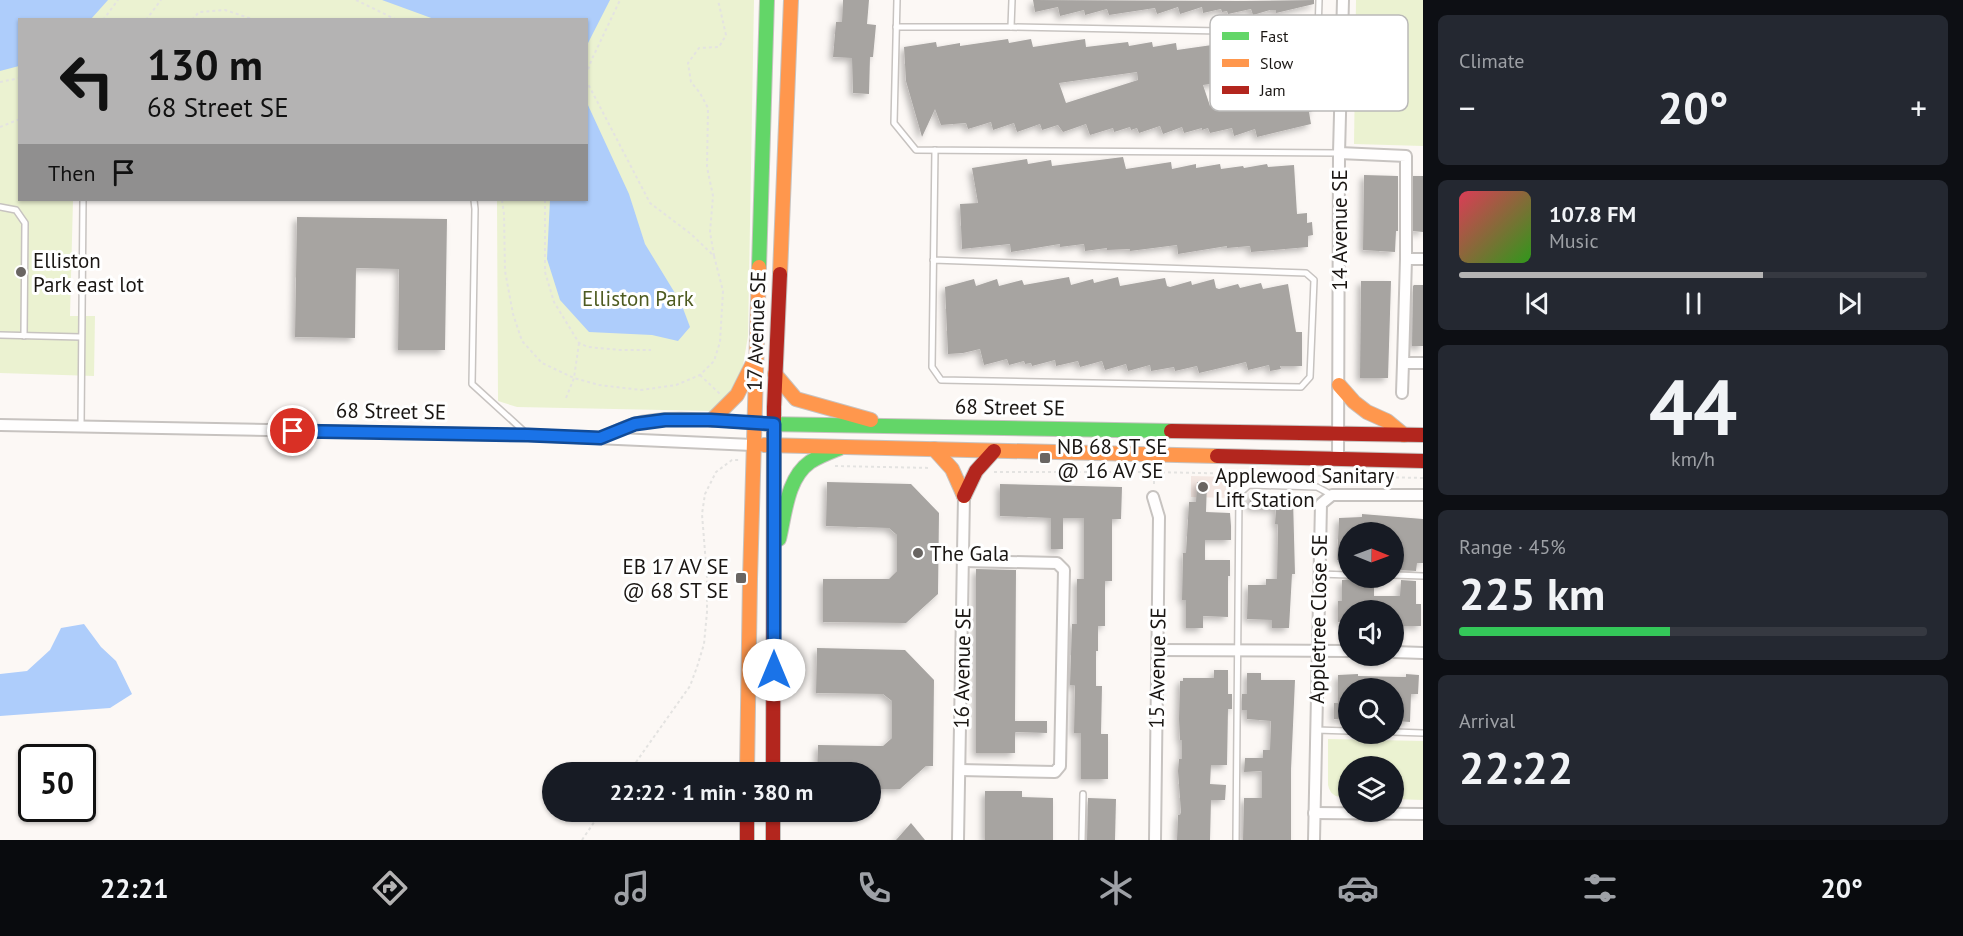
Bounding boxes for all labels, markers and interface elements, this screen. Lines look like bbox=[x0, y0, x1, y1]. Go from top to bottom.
legend bbox=[1210, 15, 1408, 111]
text: Fast bbox=[1260, 26, 1289, 46]
text: 130 m bbox=[147, 37, 263, 92]
icon: left bbox=[48, 42, 126, 120]
text: Climate bbox=[1459, 48, 1525, 74]
text: Slow bbox=[1260, 53, 1294, 73]
text: 20° bbox=[1658, 78, 1728, 136]
text: Jam bbox=[1259, 80, 1286, 100]
text: − bbox=[1459, 86, 1476, 129]
text: + bbox=[1910, 86, 1927, 129]
text: 68 Street SE bbox=[147, 90, 289, 124]
icon: arrive bbox=[107, 156, 140, 189]
text: Then bbox=[48, 159, 95, 187]
street label: 14 Avenue SE bbox=[1326, 169, 1353, 291]
text: 107.8 FM bbox=[1549, 200, 1636, 228]
text: Music bbox=[1549, 228, 1598, 254]
place label: Elliston Park east lot bbox=[33, 247, 144, 298]
marker: Elliston Park east lot bbox=[14, 265, 28, 279]
street label: 17 Avenue SE bbox=[740, 270, 772, 392]
park label: Elliston Park bbox=[582, 285, 694, 312]
icon: previous bbox=[1521, 287, 1554, 320]
icon: pause bbox=[1677, 287, 1710, 320]
icon: next bbox=[1833, 287, 1866, 320]
text: 44 bbox=[1649, 356, 1737, 457]
street label: 68 Street SE bbox=[955, 393, 1065, 421]
street label: 68 Street SE bbox=[336, 397, 446, 425]
pin bbox=[267, 405, 318, 456]
icon: arrive bbox=[276, 414, 309, 447]
place label: NB 68 ST SE @ 16 AV SE bbox=[1057, 433, 1167, 484]
text: km/h bbox=[1671, 446, 1715, 472]
marker: NB 68 ST SE @ 16 AV SE bbox=[1038, 451, 1052, 465]
place label: Applewood Sanitary Lift Station bbox=[1215, 462, 1395, 513]
marker: Applewood Sanitary Lift Station bbox=[1196, 480, 1210, 494]
north arrow bbox=[1338, 522, 1404, 588]
map controls bbox=[1338, 522, 1404, 822]
street label: Appletree Close SE bbox=[1303, 534, 1333, 704]
text: Range · 45% bbox=[1459, 534, 1566, 560]
place label: The Gala bbox=[930, 540, 1009, 567]
marker: The Gala bbox=[911, 546, 925, 560]
place label: EB 17 AV SE @ 68 ST SE bbox=[623, 553, 729, 604]
text: 225 km bbox=[1459, 564, 1605, 622]
marker: EB 17 AV SE @ 68 ST SE bbox=[734, 571, 748, 585]
button: sound bbox=[1338, 600, 1404, 666]
street label: 16 Avenue SE bbox=[947, 607, 977, 729]
street label: 15 Avenue SE bbox=[1142, 607, 1172, 729]
position arrow bbox=[742, 638, 806, 702]
button: search bbox=[1338, 678, 1404, 744]
text: Arrival bbox=[1459, 708, 1515, 734]
text: 22:22 bbox=[1459, 738, 1573, 796]
speed limit sign: 50 bbox=[18, 744, 96, 822]
button: layers bbox=[1338, 756, 1404, 822]
text: 22:22 · 1 min · 380 m bbox=[610, 778, 813, 806]
icon: directions bbox=[369, 867, 411, 909]
icon: music bbox=[611, 867, 653, 909]
icon: phone bbox=[853, 867, 895, 909]
icon: climate bbox=[1095, 867, 1137, 909]
icon: car bbox=[1337, 867, 1379, 909]
icon: filters bbox=[1579, 867, 1621, 909]
text: 22:21 bbox=[100, 871, 169, 905]
text: 20° bbox=[1821, 871, 1863, 905]

